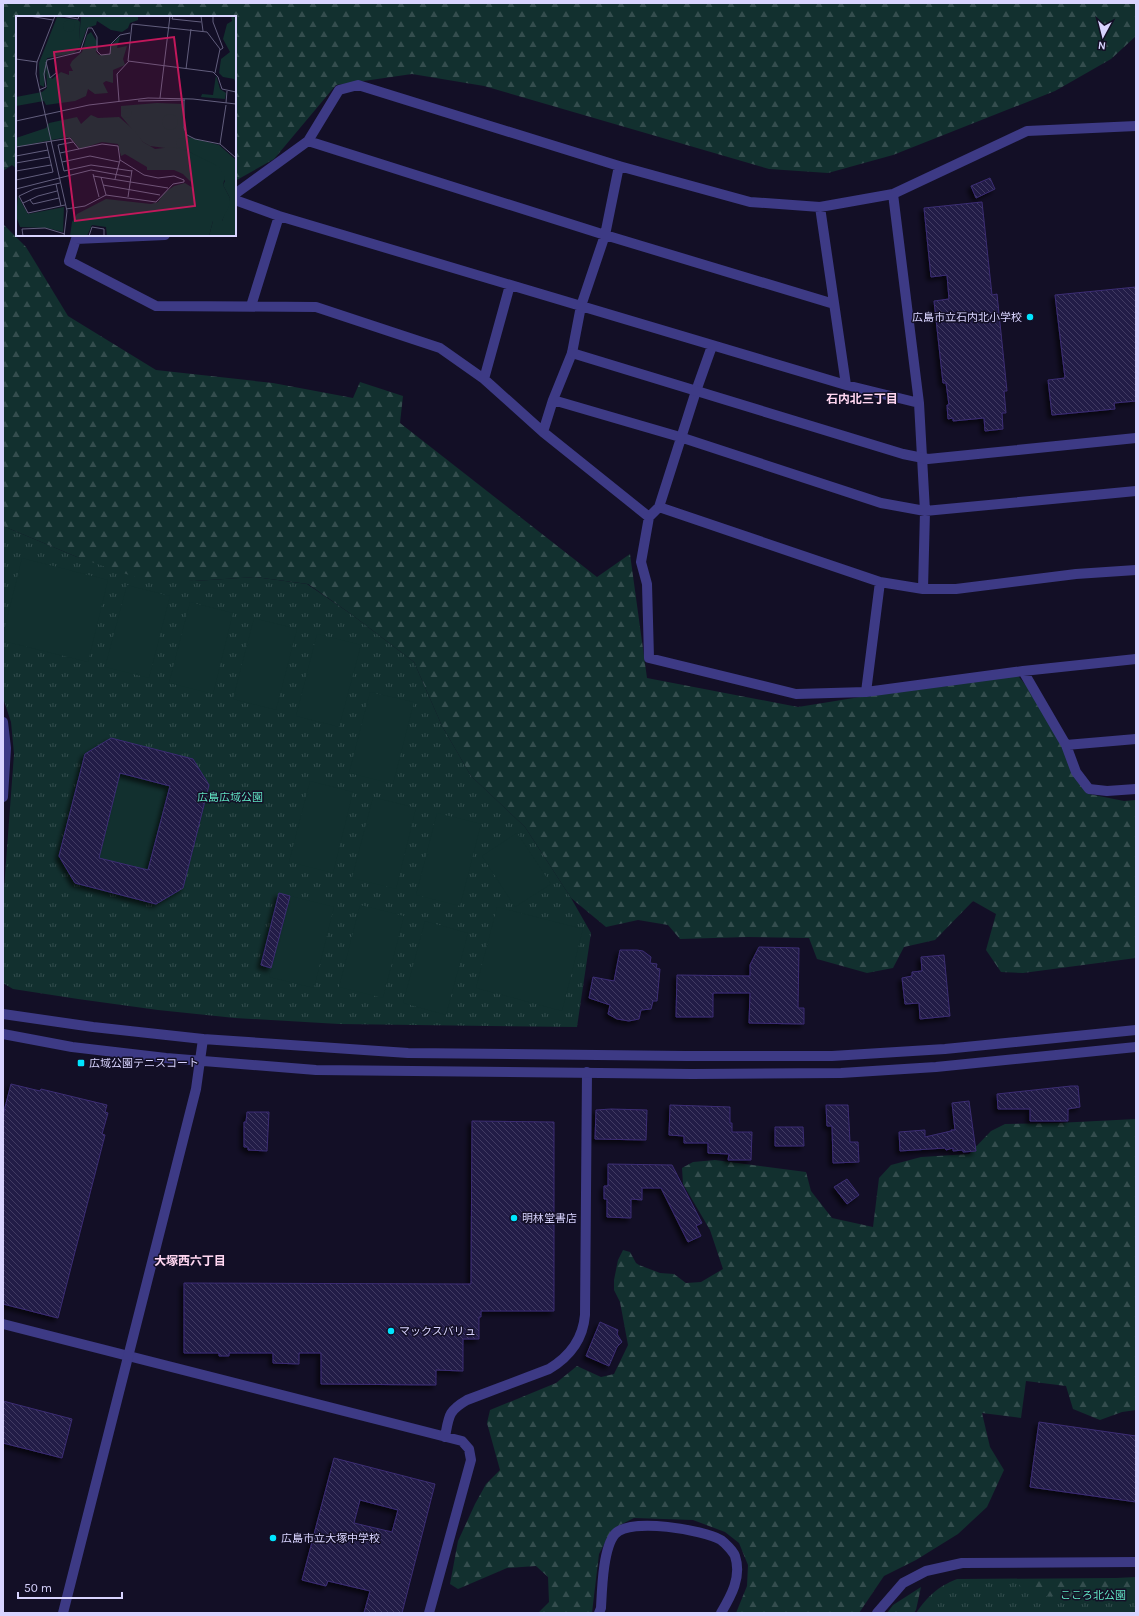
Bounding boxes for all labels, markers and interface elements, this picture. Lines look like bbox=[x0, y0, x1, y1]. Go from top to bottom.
inset map bbox=[16, 16, 236, 236]
north arrow bbox=[1083, 16, 1123, 56]
text: N bbox=[1097, 38, 1107, 52]
place label: 広島市立石内北小学校 bbox=[912, 311, 1022, 324]
marker: 広島市立石内北小学校 bbox=[1025, 312, 1035, 322]
district label: 石内北三丁目 bbox=[826, 392, 898, 406]
park label: 広島広域公園 bbox=[197, 791, 263, 804]
place label: 広域公園テニスコート bbox=[89, 1057, 199, 1070]
marker: 広域公園テニスコート bbox=[76, 1058, 86, 1068]
place label: 明林堂書店 bbox=[522, 1212, 577, 1225]
marker: 明林堂書店 bbox=[509, 1213, 519, 1223]
district label: 大塚西六丁目 bbox=[154, 1254, 226, 1268]
place label: マックスバリュ bbox=[399, 1325, 476, 1338]
marker: マックスバリュ bbox=[386, 1326, 396, 1336]
place label: 広島市立大塚中学校 bbox=[281, 1532, 380, 1545]
marker: 広島市立大塚中学校 bbox=[268, 1533, 278, 1543]
scale bar bbox=[18, 1574, 122, 1600]
text: 50 m bbox=[24, 1581, 52, 1595]
park label: こころ北公園 bbox=[1060, 1589, 1126, 1602]

